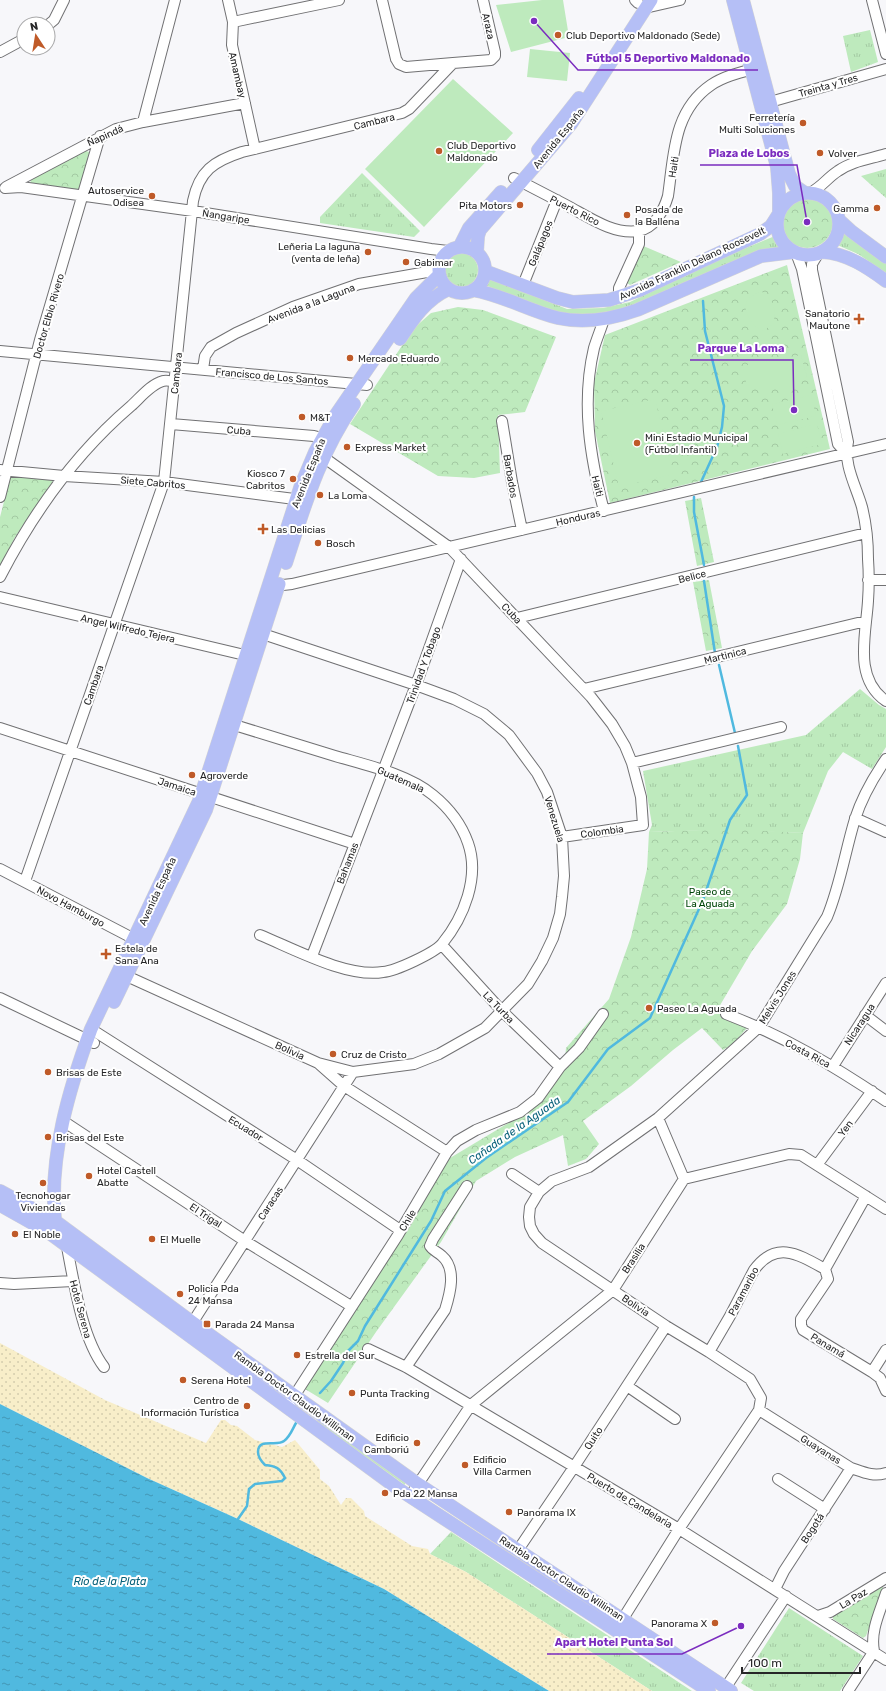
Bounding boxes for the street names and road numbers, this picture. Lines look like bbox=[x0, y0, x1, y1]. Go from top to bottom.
street label: Araza bbox=[479, 12, 497, 41]
street label: Amambay bbox=[226, 51, 248, 100]
street label: Treinta y Tres bbox=[797, 72, 859, 100]
street label: Avenida España bbox=[531, 106, 587, 171]
street label: Cambara bbox=[353, 111, 396, 133]
street label: Ñapindá bbox=[85, 123, 125, 149]
street label: Haiti bbox=[666, 156, 682, 179]
street label: Puerto Rico bbox=[548, 193, 602, 229]
street label: Ñangaripe bbox=[201, 207, 251, 227]
street label: Galápagos bbox=[526, 219, 556, 268]
street label: Avenida Franklin Delano Roosevelt bbox=[617, 225, 767, 303]
street label: Doctor Elbio Rivero bbox=[31, 272, 67, 360]
street label: Avenida a la Laguna bbox=[266, 282, 357, 326]
street label: Cambara bbox=[169, 352, 185, 395]
street label: Francisco de Los Santos bbox=[215, 366, 329, 388]
street label: Cuba bbox=[226, 424, 251, 438]
street label: Avenida España bbox=[290, 437, 328, 510]
street label: Barbados bbox=[500, 453, 520, 499]
street label: Siete Cabritos bbox=[120, 474, 186, 492]
street label: Haiti bbox=[589, 474, 605, 498]
street label: Honduras bbox=[555, 507, 602, 529]
street label: Belice bbox=[677, 568, 708, 586]
street label: Cuba bbox=[499, 601, 524, 627]
street label: Angel Wilfredo Tejera bbox=[79, 612, 176, 646]
street label: Trinidad Y Tobago bbox=[404, 625, 444, 706]
street label: Martinica bbox=[703, 645, 748, 667]
street label: Cambara bbox=[81, 664, 106, 707]
street label: Guatemala bbox=[375, 764, 426, 796]
street label: Jamaica bbox=[156, 775, 197, 799]
street label: Venezuela bbox=[541, 795, 567, 844]
street label: Colombia bbox=[580, 823, 624, 841]
street label: Bahamas bbox=[335, 841, 361, 886]
street label: Avenida España bbox=[137, 855, 179, 927]
street label: Novo Hamburgo bbox=[35, 884, 107, 930]
street label: Melvis Jones bbox=[757, 969, 799, 1026]
street label: La Turba bbox=[480, 989, 516, 1026]
street label: Nicaragua bbox=[842, 1001, 878, 1048]
street label: Costa Rica bbox=[783, 1037, 832, 1071]
street label: Bolivia bbox=[273, 1039, 306, 1063]
street label: Ecuador bbox=[226, 1114, 265, 1144]
street label: Yen bbox=[836, 1118, 856, 1139]
street label: Caracas bbox=[256, 1185, 286, 1223]
street label: El Trigal bbox=[187, 1201, 224, 1231]
street label: Chile bbox=[397, 1207, 419, 1234]
street label: Brasilia bbox=[620, 1241, 648, 1276]
street label: Paramaribo bbox=[726, 1265, 762, 1318]
street label: Hotel Serena bbox=[66, 1279, 94, 1340]
street label: Bolivia bbox=[619, 1292, 652, 1319]
street label: Panamá bbox=[808, 1331, 847, 1361]
street label: Rambla Doctor Claudio Williman bbox=[232, 1349, 357, 1445]
street label: Quito bbox=[582, 1425, 606, 1452]
street label: Guayanas bbox=[798, 1433, 843, 1467]
street label: Puerto de Candelaria bbox=[585, 1471, 674, 1531]
street label: Bogotá bbox=[799, 1511, 827, 1546]
street label: Rambla Doctor Claudio Williman bbox=[497, 1534, 626, 1624]
street label: La Paz bbox=[837, 1586, 870, 1612]

